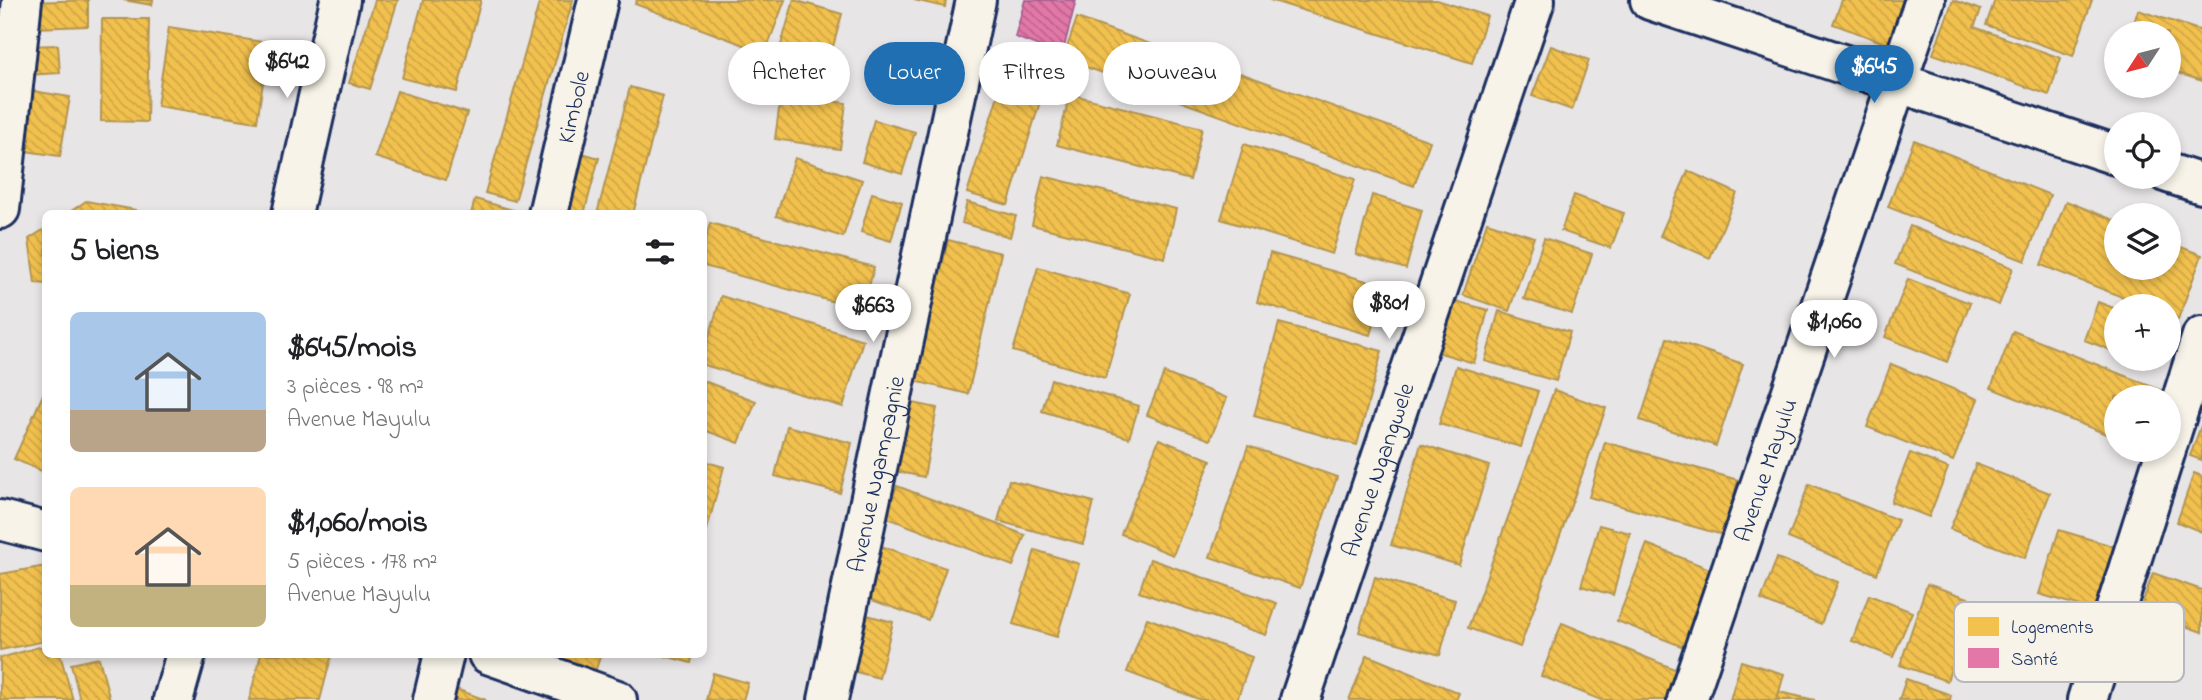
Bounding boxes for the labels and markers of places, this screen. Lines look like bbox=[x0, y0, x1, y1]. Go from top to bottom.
pin: $642 bbox=[246, 41, 328, 100]
pin: $645 bbox=[1833, 46, 1915, 105]
pin: $801 bbox=[1348, 282, 1430, 341]
pin: $663 bbox=[832, 284, 914, 344]
pin: $1,060 bbox=[1777, 300, 1891, 360]

